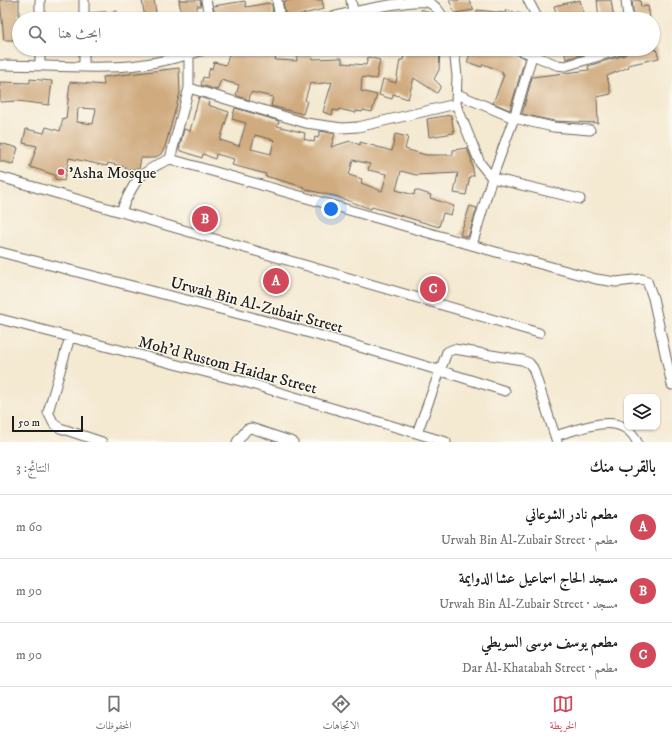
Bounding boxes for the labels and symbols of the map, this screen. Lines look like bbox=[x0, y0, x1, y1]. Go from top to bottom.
place label: 'Asha Mosque bbox=[69, 163, 157, 183]
marker: 'Asha Mosque bbox=[56, 167, 66, 177]
your location bbox=[321, 199, 341, 219]
pin: B bbox=[192, 204, 218, 234]
pin: A bbox=[263, 266, 289, 296]
street label: Urwah Bin Al-Zubair Street bbox=[169, 272, 345, 336]
pin: C bbox=[420, 274, 446, 304]
street label: Moh'd Rustom Haidar Street bbox=[136, 331, 319, 398]
scale bar bbox=[12, 414, 83, 433]

